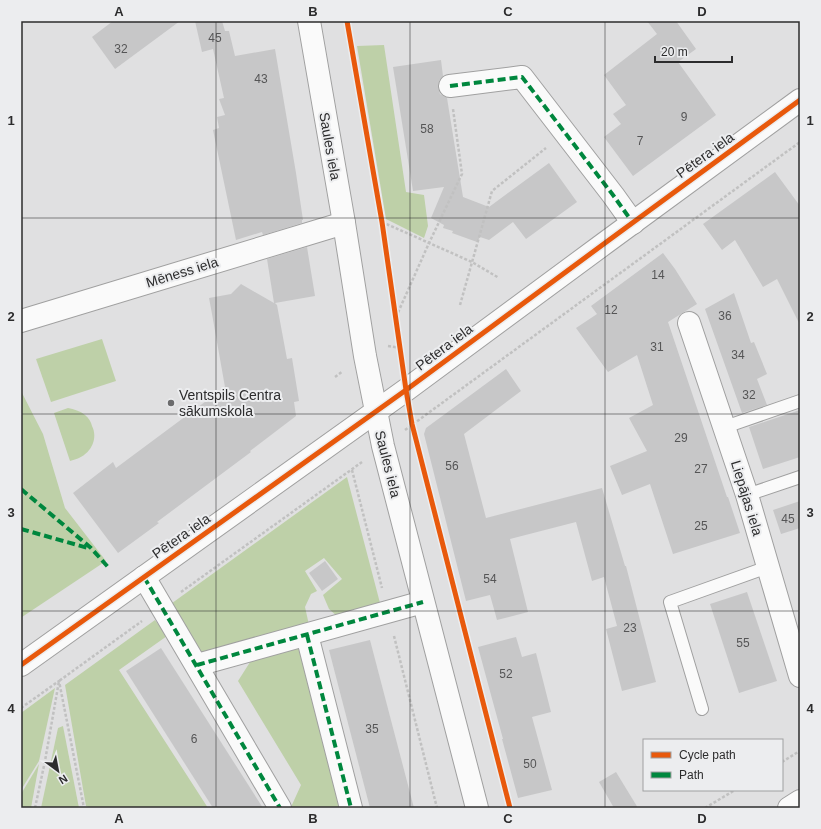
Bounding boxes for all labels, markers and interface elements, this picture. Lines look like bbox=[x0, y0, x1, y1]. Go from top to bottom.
text: A bbox=[114, 4, 124, 19]
text: B bbox=[308, 4, 318, 19]
text: C bbox=[503, 4, 513, 19]
text: D bbox=[697, 4, 707, 19]
house number: 45 bbox=[208, 31, 222, 45]
scale bar bbox=[655, 38, 732, 64]
house number: 32 bbox=[114, 42, 128, 56]
text: 20 m bbox=[661, 45, 688, 59]
house number: 43 bbox=[254, 72, 268, 86]
house number: 9 bbox=[681, 110, 688, 124]
street label: Saules iela bbox=[316, 111, 344, 181]
text: 1 bbox=[7, 113, 15, 128]
text: 1 bbox=[806, 113, 814, 128]
house number: 58 bbox=[420, 122, 434, 136]
street label: Pētera iela bbox=[673, 129, 737, 181]
house number: 7 bbox=[637, 134, 644, 148]
street label: Mēness iela bbox=[144, 253, 220, 291]
house number: 14 bbox=[651, 268, 665, 282]
house number: 12 bbox=[604, 303, 618, 317]
text: 2 bbox=[7, 309, 15, 324]
house number: 36 bbox=[718, 309, 732, 323]
text: 2 bbox=[806, 309, 814, 324]
street label: Pētera iela bbox=[412, 320, 476, 374]
house number: 31 bbox=[650, 340, 664, 354]
house number: 34 bbox=[731, 348, 745, 362]
place label: Ventspils Centra sākumskola bbox=[179, 387, 281, 419]
house number: 32 bbox=[742, 388, 756, 402]
marker: Ventspils Centra sākumskola bbox=[166, 398, 176, 408]
street label: Saules iela bbox=[372, 429, 404, 499]
house number: 29 bbox=[674, 431, 688, 445]
street label: Liepājas iela bbox=[728, 458, 766, 538]
house number: 56 bbox=[445, 459, 459, 473]
house number: 27 bbox=[694, 462, 708, 476]
text: 3 bbox=[7, 505, 15, 520]
text: 3 bbox=[806, 505, 814, 520]
street label: Pētera iela bbox=[149, 510, 213, 562]
house number: 45 bbox=[781, 512, 795, 526]
house number: 25 bbox=[694, 519, 708, 533]
house number: 54 bbox=[483, 572, 497, 586]
house number: 23 bbox=[623, 621, 637, 635]
house number: 55 bbox=[736, 636, 750, 650]
house number: 52 bbox=[499, 667, 513, 681]
text: 4 bbox=[7, 701, 15, 716]
text: 4 bbox=[806, 701, 814, 716]
house number: 35 bbox=[365, 722, 379, 736]
house number: 6 bbox=[191, 732, 198, 746]
legend bbox=[643, 739, 783, 791]
text: Cycle path bbox=[679, 748, 736, 762]
north arrow bbox=[38, 751, 78, 791]
house number: 50 bbox=[523, 757, 537, 771]
text: Path bbox=[679, 768, 704, 782]
text: N bbox=[57, 772, 70, 787]
text: A bbox=[114, 811, 124, 826]
text: B bbox=[308, 811, 318, 826]
text: C bbox=[503, 811, 513, 826]
text: D bbox=[697, 811, 707, 826]

